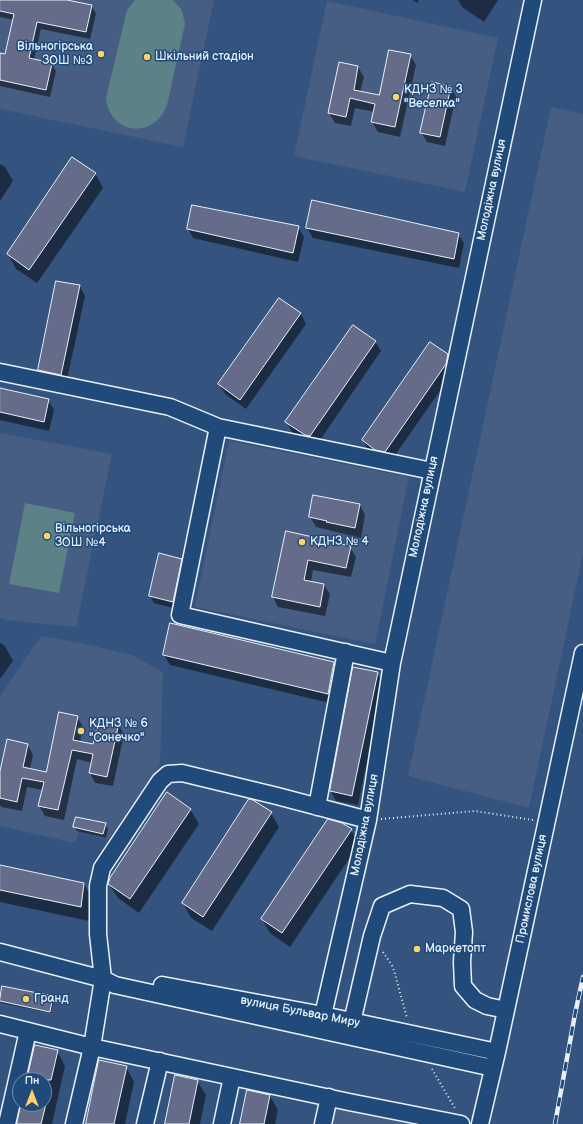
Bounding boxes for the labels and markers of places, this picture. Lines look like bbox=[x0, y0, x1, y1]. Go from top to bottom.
place label: Вільногірська ЗОШ №3 bbox=[17, 40, 93, 68]
marker: Вільногірська ЗОШ №3 bbox=[96, 49, 106, 59]
place label: Шкільний стадіон bbox=[155, 50, 254, 64]
marker: Шкільний стадіон bbox=[142, 52, 152, 62]
place label: КДНЗ № 3 "Веселка" bbox=[404, 83, 463, 111]
marker: КДНЗ № 3 "Веселка" bbox=[391, 92, 401, 102]
place label: Вільногірська ЗОШ №4 bbox=[55, 522, 131, 550]
marker: Вільногірська ЗОШ №4 bbox=[42, 531, 52, 541]
place label: КДНЗ № 4 bbox=[310, 535, 369, 549]
marker: КДНЗ № 4 bbox=[297, 537, 307, 547]
place label: КДНЗ № 6 "Сонечко" bbox=[89, 717, 148, 745]
marker: КДНЗ № 6 "Сонечко" bbox=[76, 726, 86, 736]
place label: Маркетопт bbox=[425, 942, 486, 956]
marker: Маркетопт bbox=[412, 944, 422, 954]
place label: Гранд bbox=[34, 992, 69, 1006]
marker: Гранд bbox=[21, 994, 31, 1004]

